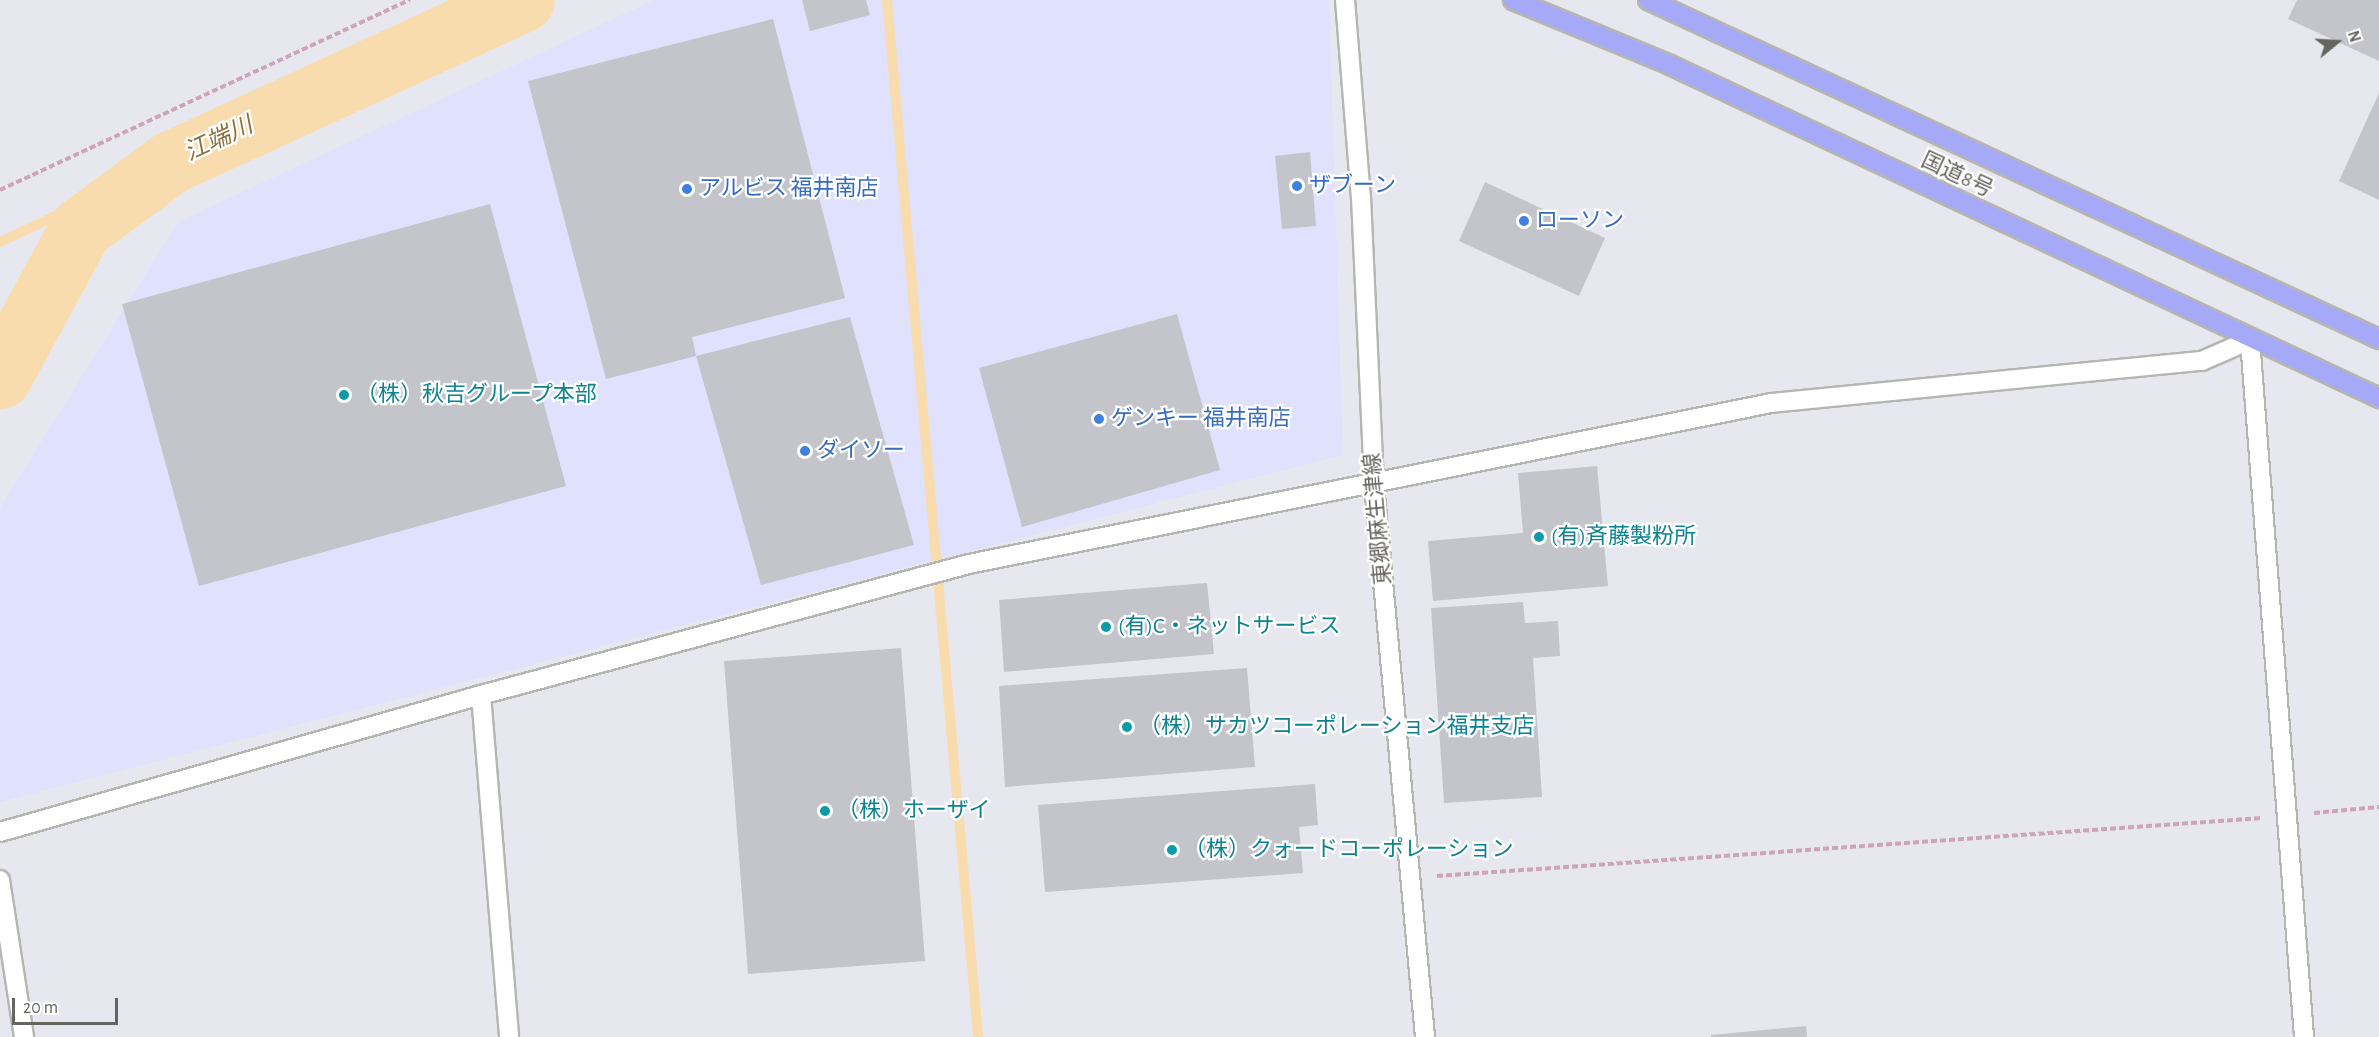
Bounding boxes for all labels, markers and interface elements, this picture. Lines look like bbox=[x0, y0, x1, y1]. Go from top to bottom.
north arrow bbox=[2307, 12, 2367, 72]
text: N bbox=[2345, 29, 2363, 44]
water label: 江端川 bbox=[180, 112, 258, 168]
street label: 国道8号 bbox=[1917, 147, 1997, 203]
place label: ザブーン bbox=[1309, 173, 1397, 199]
place label: アルビス 福井南店 bbox=[699, 176, 879, 202]
marker: ザブーン bbox=[1290, 179, 1304, 193]
marker: アルビス 福井南店 bbox=[680, 182, 694, 196]
place label: ローソン bbox=[1536, 208, 1624, 234]
marker: ローソン bbox=[1517, 214, 1531, 228]
place label: （株）秋吉グループ本部 bbox=[356, 382, 598, 408]
marker: （株）秋吉グループ本部 bbox=[337, 388, 351, 402]
place label: ゲンキー 福井南店 bbox=[1111, 406, 1291, 432]
marker: ゲンキー 福井南店 bbox=[1092, 412, 1106, 426]
place label: ダイソー bbox=[817, 438, 905, 464]
marker: ダイソー bbox=[798, 444, 812, 458]
street label: 東郷麻生津線 bbox=[1359, 452, 1397, 586]
place label: (有)斉藤製粉所 bbox=[1551, 524, 1696, 550]
marker: (有)斉藤製粉所 bbox=[1532, 530, 1546, 544]
place label: (有)C・ネットサービス bbox=[1118, 614, 1341, 640]
marker: (有)C・ネットサービス bbox=[1099, 620, 1113, 634]
place label: （株）サカツコーポレーション福井支店 bbox=[1139, 714, 1535, 740]
marker: （株）サカツコーポレーション福井支店 bbox=[1120, 720, 1134, 734]
place label: （株）ホーザイ bbox=[837, 798, 991, 824]
marker: （株）ホーザイ bbox=[818, 804, 832, 818]
place label: （株）クォードコーポレーション bbox=[1184, 837, 1514, 863]
marker: （株）クォードコーポレーション bbox=[1165, 843, 1179, 857]
scale bar bbox=[15, 986, 122, 1024]
text: 20 m bbox=[23, 999, 58, 1017]

